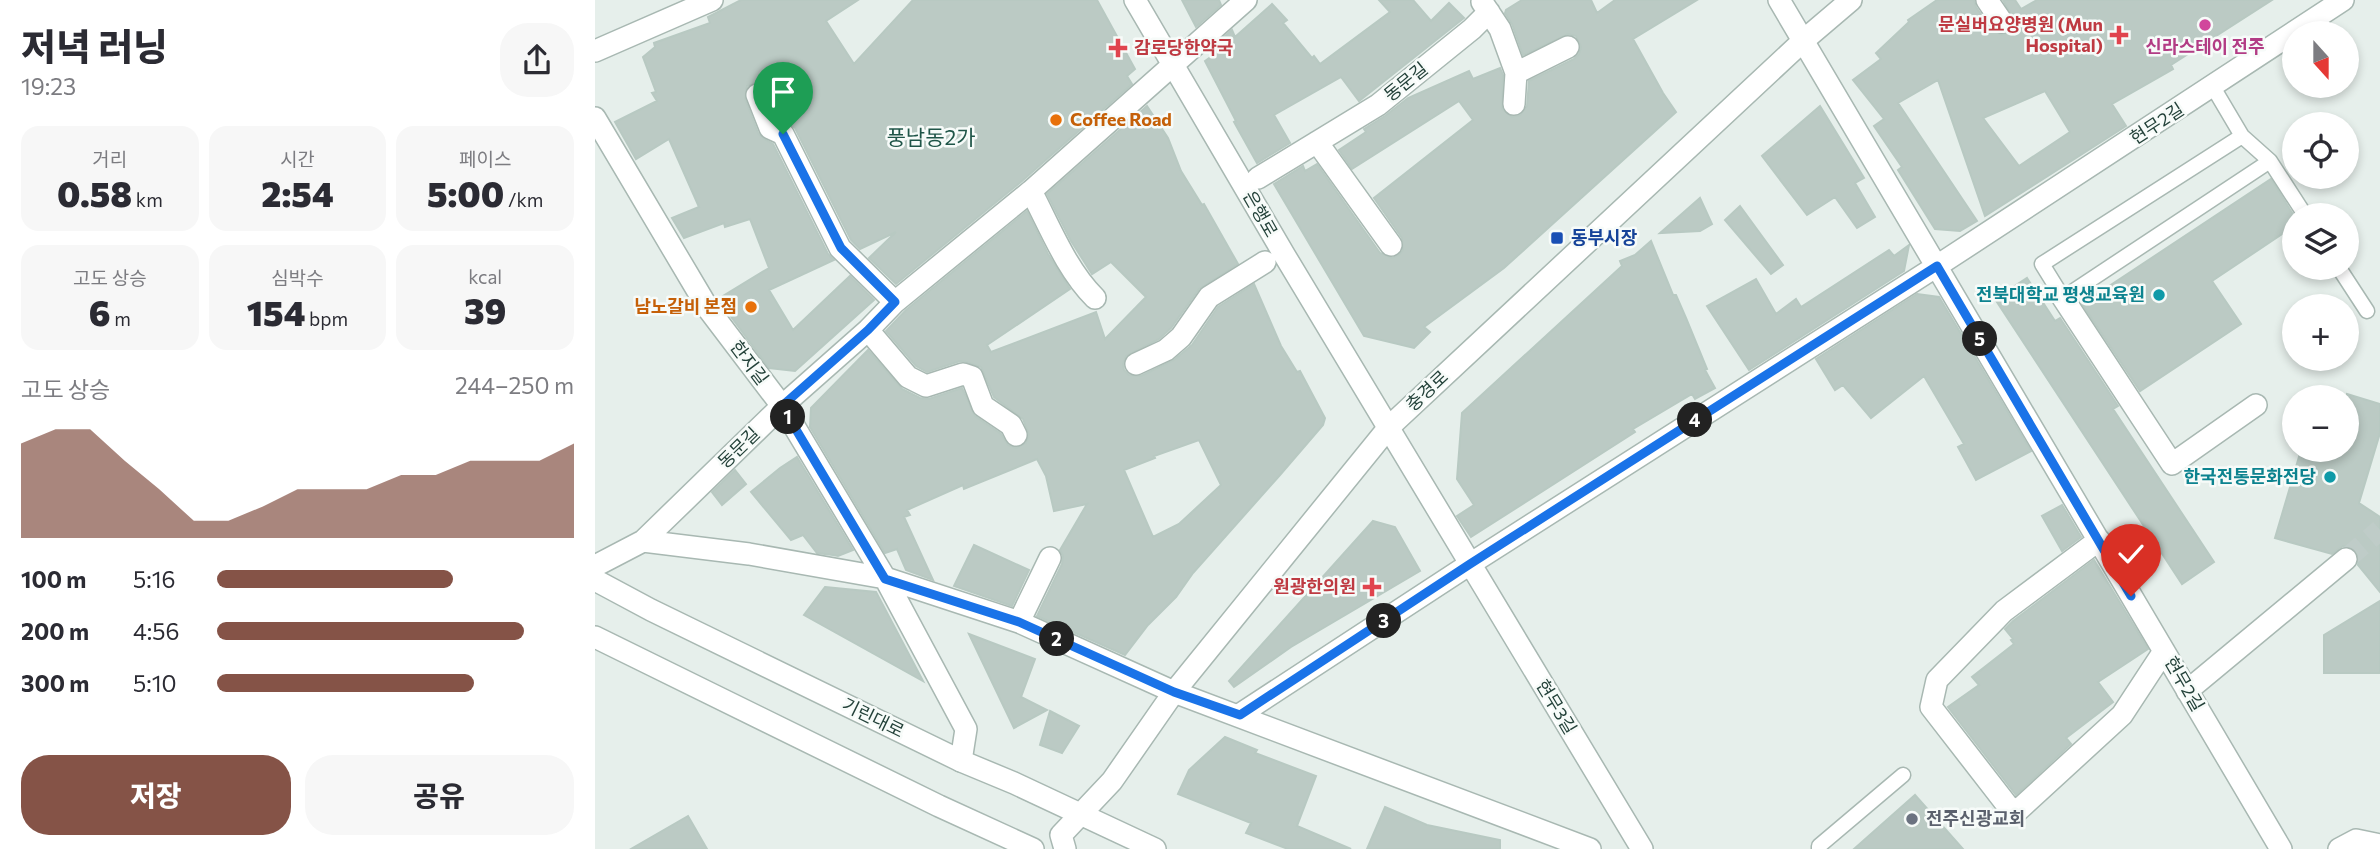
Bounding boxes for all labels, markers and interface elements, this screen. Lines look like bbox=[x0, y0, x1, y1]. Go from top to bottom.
place label: 문실버요양병원 (Mun Hospital) bbox=[1938, 13, 2103, 56]
marker: 신라스테이 전주 bbox=[2197, 17, 2213, 33]
north arrow bbox=[2282, 21, 2359, 98]
map controls bbox=[2282, 21, 2359, 462]
text: 저녁 러닝 bbox=[21, 22, 168, 69]
button: share bbox=[500, 23, 574, 97]
marker: 문실버요양병원 (Mun Hospital) bbox=[2109, 25, 2129, 45]
place label: 신라스테이 전주 bbox=[2145, 35, 2265, 57]
place label: 감로당한약국 bbox=[1134, 36, 1233, 58]
marker: 감로당한약국 bbox=[1108, 38, 1128, 58]
street label: 동문길 bbox=[1379, 57, 1432, 105]
pin bbox=[753, 62, 813, 134]
text: 19:23 bbox=[21, 72, 76, 100]
icon: arrive bbox=[764, 73, 802, 111]
street label: 현무2길 bbox=[2125, 98, 2187, 149]
place label: Coffee Road bbox=[1070, 108, 1172, 130]
marker: Coffee Road bbox=[1048, 112, 1064, 128]
button: locate bbox=[2282, 112, 2359, 189]
district label: 풍남동2가 bbox=[887, 124, 975, 149]
text: 거리 bbox=[92, 147, 127, 170]
text: 시간 bbox=[280, 147, 315, 170]
text: 페이스 bbox=[459, 147, 511, 170]
text: 0.58 bbox=[57, 171, 132, 214]
text: 2:54 bbox=[261, 171, 334, 214]
text: 5:00 bbox=[427, 171, 504, 214]
street label: 은행로 bbox=[1239, 186, 1283, 241]
text: km bbox=[132, 188, 163, 211]
text: /km bbox=[504, 188, 543, 211]
button: layers bbox=[2282, 203, 2359, 280]
place label: 동부시장 bbox=[1571, 226, 1638, 248]
marker: 동부시장 bbox=[1549, 230, 1565, 246]
text: kcal bbox=[468, 265, 502, 288]
text: 고도 상승 bbox=[73, 266, 147, 289]
text: 심박수 bbox=[271, 266, 324, 289]
place label: 전북대학교 평생교육원 bbox=[1976, 283, 2145, 305]
marker: 전북대학교 평생교육원 bbox=[2151, 287, 2167, 303]
text: 39 bbox=[464, 288, 506, 331]
text: 6 bbox=[89, 290, 111, 333]
text: 154 bbox=[247, 290, 305, 333]
button: + bbox=[2282, 294, 2359, 371]
place label: 남노갈비 본점 bbox=[634, 295, 737, 317]
marker: 남노갈비 본점 bbox=[743, 299, 759, 315]
text: m bbox=[111, 307, 131, 330]
text: bpm bbox=[305, 307, 348, 330]
pin: 5 bbox=[1963, 322, 1997, 356]
text: 5 bbox=[1974, 327, 1985, 350]
street label: 한지길 bbox=[726, 336, 774, 389]
street label: 충경로 bbox=[1401, 365, 1452, 415]
text: 244–250 m bbox=[455, 371, 574, 399]
text: 고도 상승 bbox=[21, 375, 110, 403]
button: − bbox=[2282, 385, 2359, 462]
pin: 1 bbox=[771, 400, 805, 434]
pin: 4 bbox=[1677, 402, 1713, 438]
text: 1 bbox=[783, 405, 792, 428]
text: 4 bbox=[1689, 408, 1700, 431]
street label: 동문길 bbox=[713, 422, 764, 472]
place label: 한국전통문화전당 bbox=[2184, 465, 2316, 487]
marker: 한국전통문화전당 bbox=[2322, 469, 2338, 485]
pin bbox=[2101, 524, 2161, 596]
icon: check bbox=[2112, 535, 2150, 573]
text: 100 m bbox=[21, 565, 86, 593]
text: 5:16 bbox=[133, 565, 175, 593]
place label: 원광한의원 bbox=[1273, 575, 1356, 597]
marker: 원광한의원 bbox=[1362, 577, 1382, 597]
pin: 3 bbox=[1367, 604, 1401, 638]
text: 3 bbox=[1378, 609, 1389, 632]
text: 200 m bbox=[21, 617, 89, 645]
text: 4:56 bbox=[133, 617, 179, 645]
pin: 2 bbox=[1039, 622, 1075, 656]
text: 2 bbox=[1051, 627, 1062, 650]
street label: 현무2길 bbox=[2160, 652, 2209, 715]
text: 300 m bbox=[21, 669, 89, 697]
text: 5:10 bbox=[133, 669, 176, 697]
street label: 현무3길 bbox=[1532, 675, 1582, 738]
street label: 기린대로 bbox=[839, 693, 908, 742]
button: 저장 bbox=[21, 755, 291, 835]
button: 공유 bbox=[305, 755, 574, 835]
place label: 전주신광교회 bbox=[1926, 807, 2025, 829]
marker: 전주신광교회 bbox=[1904, 811, 1920, 827]

